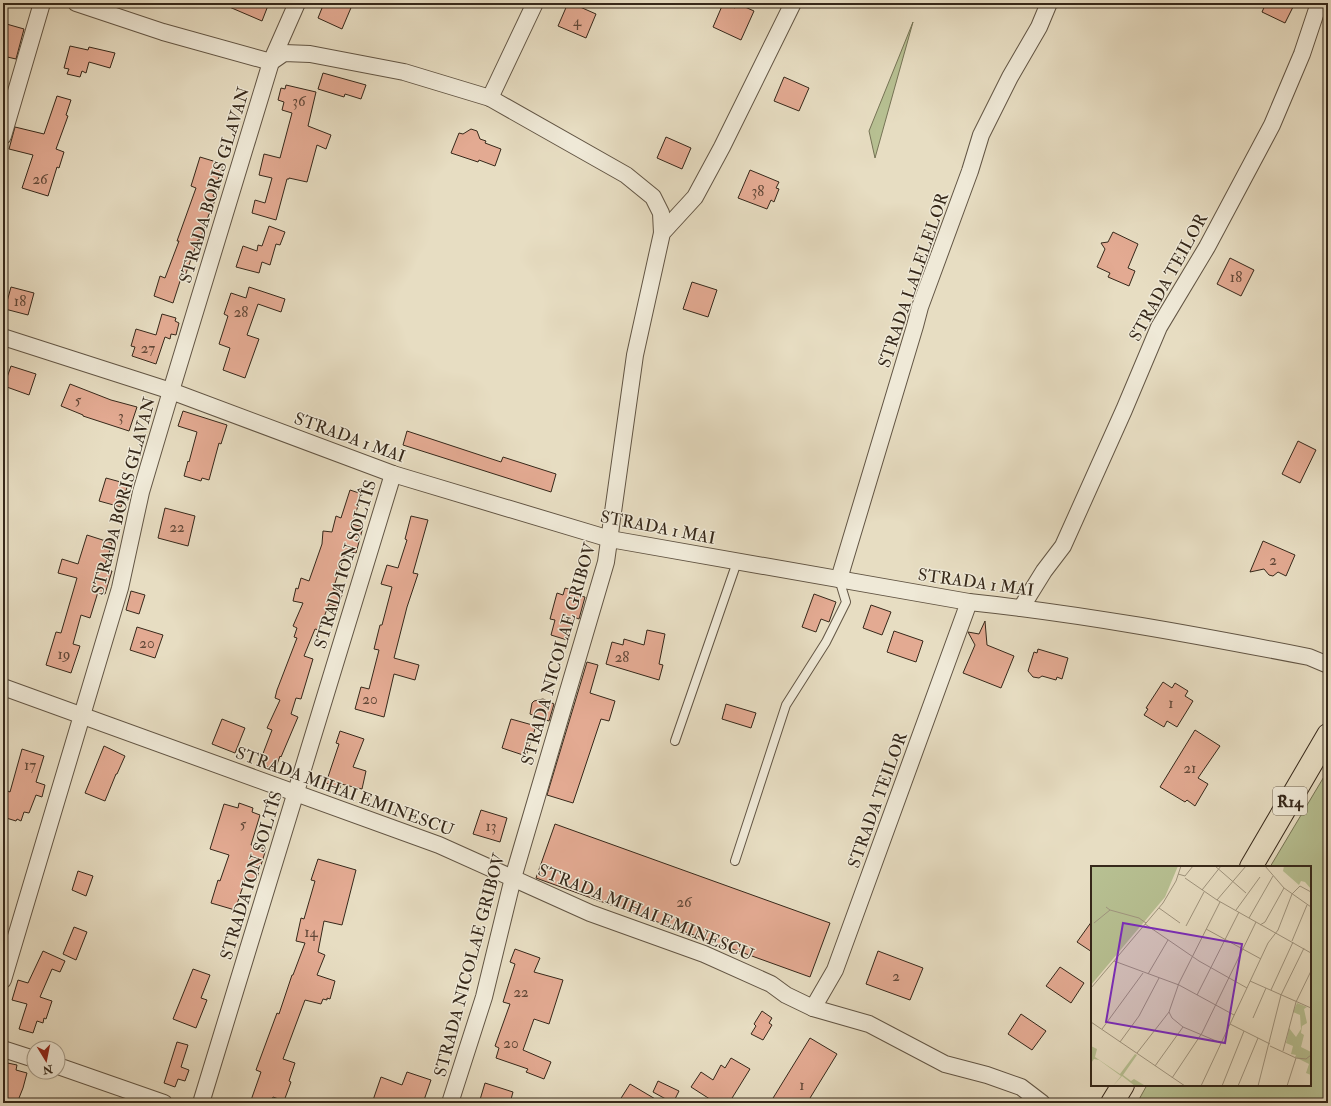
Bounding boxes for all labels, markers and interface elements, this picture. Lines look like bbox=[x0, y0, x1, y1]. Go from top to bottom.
house number: 4 bbox=[573, 12, 582, 31]
street label: STRADA BORIS GLAVAN bbox=[175, 84, 255, 286]
house number: 36 bbox=[292, 92, 307, 111]
house number: 26 bbox=[32, 170, 49, 189]
house number: 38 bbox=[752, 182, 764, 201]
street label: STRADA LALELELOR bbox=[874, 189, 954, 370]
street label: STRADA TEILOR bbox=[1125, 209, 1213, 345]
house number: 18 bbox=[1230, 268, 1242, 287]
house number: 18 bbox=[14, 292, 26, 311]
house number: 28 bbox=[234, 303, 248, 322]
house number: 27 bbox=[141, 339, 155, 358]
house number: 5 bbox=[75, 391, 82, 410]
street label: STRADA BORIS GLAVAN bbox=[87, 394, 160, 597]
house number: 3 bbox=[118, 407, 124, 426]
street label: STRADA 1 MAI bbox=[291, 408, 408, 467]
street label: STRADA ION SOLTÎS bbox=[309, 477, 381, 651]
street label: STRADA 1 MAI bbox=[599, 506, 717, 549]
house number: 22 bbox=[169, 518, 185, 537]
street label: STRADA NICOLAE GRIBOV bbox=[517, 540, 601, 768]
house number: 2 bbox=[1269, 551, 1277, 570]
street label: STRADA 1 MAI bbox=[917, 564, 1035, 601]
house number: 20 bbox=[139, 634, 155, 653]
house number: 19 bbox=[58, 645, 70, 664]
house number: 28 bbox=[615, 648, 629, 667]
house number: 20 bbox=[362, 690, 378, 709]
house number: 1 bbox=[1168, 694, 1174, 713]
street label: STRADA TEILOR bbox=[843, 729, 912, 871]
street label: STRADA MIHAI EMINESCU bbox=[233, 742, 457, 841]
house number: 17 bbox=[24, 756, 36, 775]
house number: 21 bbox=[1184, 759, 1196, 778]
road number: R14 bbox=[1273, 787, 1307, 815]
street label: STRADA ION SOLTÎS bbox=[215, 788, 287, 962]
house number: 5 bbox=[240, 815, 247, 834]
house number: 13 bbox=[485, 817, 497, 836]
street label: STRADA NICOLAE GRIBOV bbox=[430, 850, 510, 1079]
street label: STRADA MIHAI EMINESCU bbox=[535, 860, 757, 965]
inset map bbox=[1091, 866, 1311, 1086]
house number: 26 bbox=[676, 893, 693, 912]
house number: 14 bbox=[304, 923, 319, 942]
house number: 2 bbox=[892, 967, 900, 986]
house number: 22 bbox=[513, 983, 529, 1002]
house number: 20 bbox=[503, 1034, 519, 1053]
north arrow bbox=[26, 1040, 66, 1080]
text: N bbox=[41, 1062, 55, 1077]
house number: 1 bbox=[799, 1076, 805, 1095]

